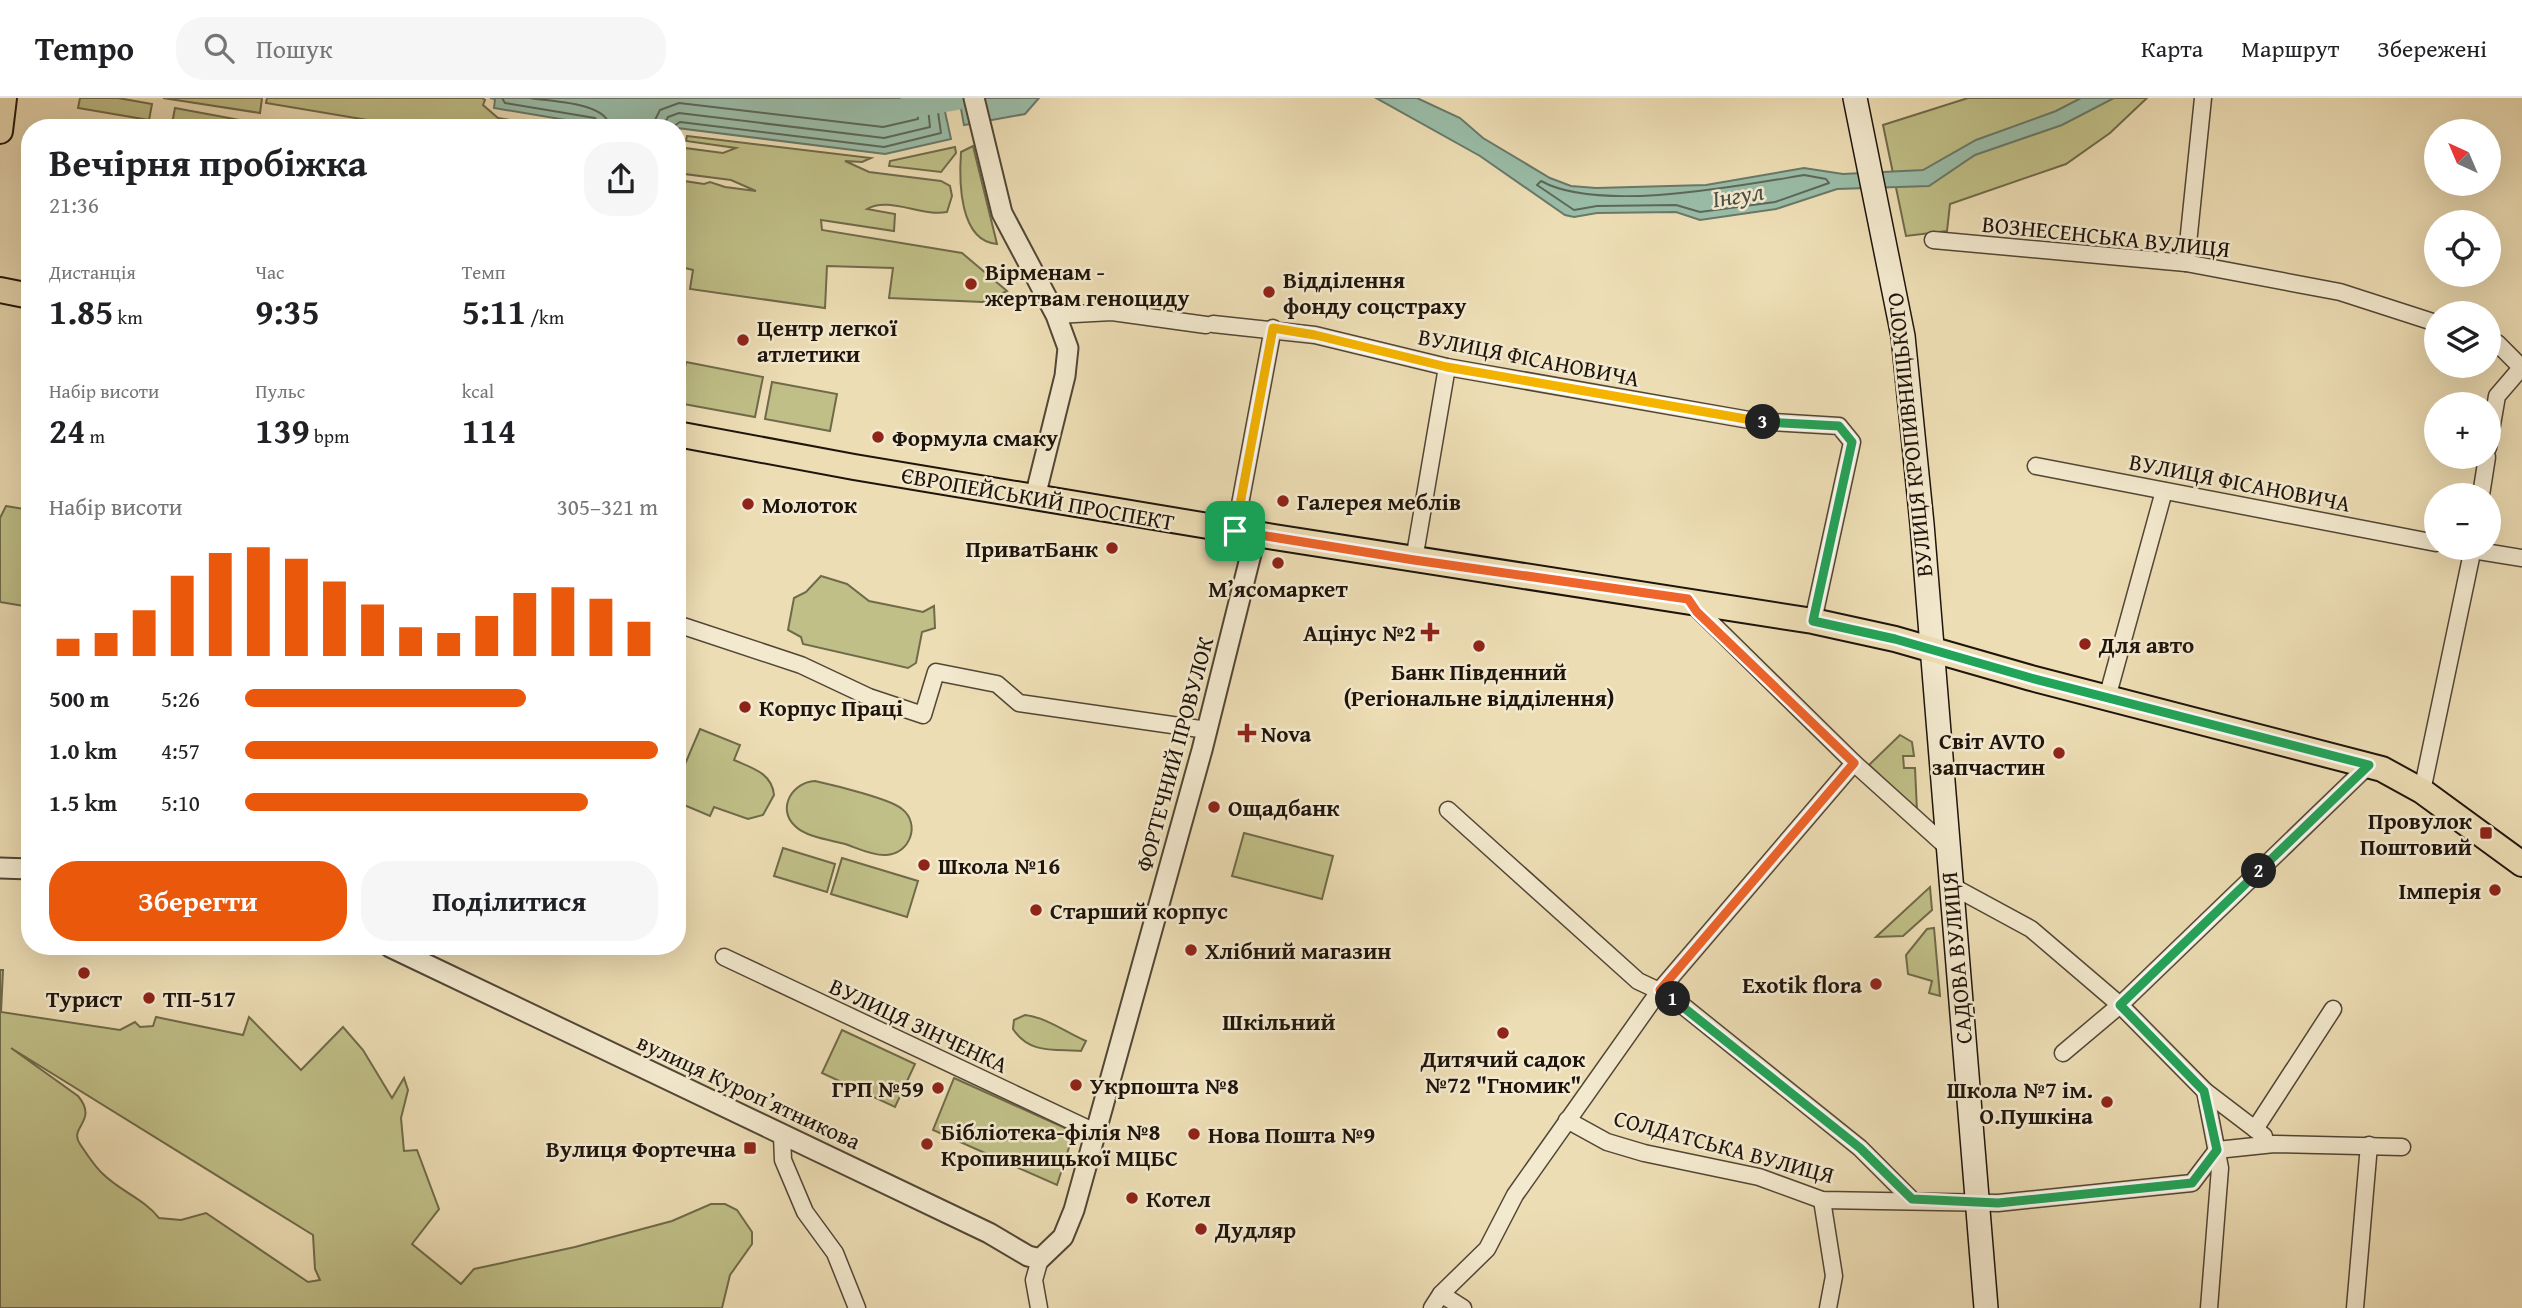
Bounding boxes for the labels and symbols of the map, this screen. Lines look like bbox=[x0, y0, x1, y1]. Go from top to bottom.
north arrow bbox=[2424, 119, 2501, 196]
water label: Інгул bbox=[1710, 174, 1767, 216]
street label: ВОЗНЕСЕНСЬКА ВУЛИЦЯ bbox=[1980, 207, 2232, 265]
place label: Вірменам - жертвам геноциду bbox=[985, 255, 1189, 314]
place label: Відділення фонду соцстраху bbox=[1283, 263, 1466, 322]
marker: Вірменам - жертвам геноциду bbox=[963, 276, 979, 292]
marker: Відділення фонду соцстраху bbox=[1261, 284, 1277, 300]
street label: ВУЛИЦЯ КРОПИВНИЦЬКОГО bbox=[1878, 291, 1940, 579]
place label: Центр легкої атлетики bbox=[757, 311, 898, 370]
street label: ВУЛИЦЯ ФІСАНОВИЧА bbox=[1416, 319, 1643, 395]
marker: Центр легкої атлетики bbox=[735, 332, 751, 348]
pin: 3 bbox=[1746, 404, 1780, 440]
place label: Формула смаку bbox=[892, 421, 1058, 454]
marker: Формула смаку bbox=[870, 429, 886, 445]
street label: ВУЛИЦЯ ФІСАНОВИЧА bbox=[2127, 444, 2354, 520]
street label: ЄВРОПЕЙСЬКИЙ ПРОСПЕКТ bbox=[899, 458, 1177, 538]
place label: Галерея меблів bbox=[1297, 485, 1461, 518]
place label: Молоток bbox=[762, 488, 858, 521]
marker: Галерея меблів bbox=[1275, 493, 1291, 509]
marker: Молоток bbox=[740, 496, 756, 512]
pin bbox=[1205, 501, 1265, 561]
place label: ПриватБанк bbox=[966, 532, 1099, 565]
marker: ПриватБанк bbox=[1104, 540, 1120, 556]
marker: Мʼясомаркет bbox=[1270, 555, 1286, 571]
place label: Мʼясомаркет bbox=[1208, 572, 1348, 605]
place label: Ацінус №2 bbox=[1303, 616, 1416, 649]
marker: Ацінус №2 bbox=[1422, 624, 1438, 640]
place label: Для авто bbox=[2098, 628, 2194, 661]
street label: ФОРТЕЧНИЙ ПРОВУЛОК bbox=[1127, 633, 1221, 875]
marker: Для авто bbox=[2077, 636, 2093, 652]
marker: Банк Південний (Регіональне відділення) bbox=[1471, 638, 1487, 654]
place label: Банк Південний (Регіональне відділення) bbox=[1343, 655, 1615, 714]
place label: Корпус Праці bbox=[759, 691, 903, 724]
marker: Корпус Праці bbox=[737, 699, 753, 715]
place label: Nova bbox=[1261, 717, 1311, 750]
place label: Світ AVTO запчастин bbox=[1932, 724, 2045, 783]
marker: Nova bbox=[1239, 725, 1255, 741]
marker: Світ AVTO запчастин bbox=[2051, 745, 2067, 761]
place label: Ощадбанк bbox=[1228, 791, 1340, 824]
marker: Ощадбанк bbox=[1206, 799, 1222, 815]
place label: Провулок Поштовий bbox=[2360, 804, 2473, 863]
marker: Провулок Поштовий bbox=[2478, 825, 2494, 841]
place label: Школа №16 bbox=[938, 849, 1060, 882]
pin: 2 bbox=[2242, 854, 2276, 888]
marker: Школа №16 bbox=[916, 857, 932, 873]
street label: САДОВА ВУЛИЦЯ bbox=[1932, 870, 1980, 1045]
place label: Імперія bbox=[2398, 874, 2481, 907]
marker: Імперія bbox=[2487, 882, 2503, 898]
place label: Старший корпус bbox=[1050, 894, 1228, 927]
marker: Старший корпус bbox=[1028, 902, 1044, 918]
place label: Хлібний магазин bbox=[1205, 934, 1391, 967]
marker: Хлібний магазин bbox=[1183, 942, 1199, 958]
marker: Турист bbox=[76, 965, 92, 981]
place label: Exotik flora bbox=[1742, 968, 1862, 1001]
street label: ВУЛИЦЯ ЗІНЧЕНКА bbox=[824, 969, 1014, 1081]
marker: Exotik flora bbox=[1868, 976, 1884, 992]
place label: Турист bbox=[46, 982, 123, 1015]
place label: ТП-517 bbox=[163, 982, 236, 1015]
pin: 1 bbox=[1656, 982, 1690, 1016]
marker: ТП-517 bbox=[141, 990, 157, 1006]
district label: Шкільний bbox=[1222, 1004, 1336, 1039]
street label: вулиця Куропʼятникова bbox=[632, 1025, 866, 1157]
marker: Дитячий садок №72 "Гномик" bbox=[1495, 1025, 1511, 1041]
place label: Дитячий садок №72 "Гномик" bbox=[1420, 1042, 1586, 1101]
place label: Укрпошта №8 bbox=[1090, 1069, 1239, 1102]
place label: ГРП №59 bbox=[832, 1072, 924, 1105]
place label: Школа №7 ім. О.Пушкіна bbox=[1947, 1073, 2093, 1132]
marker: Укрпошта №8 bbox=[1068, 1077, 1084, 1093]
marker: ГРП №59 bbox=[930, 1080, 946, 1096]
marker: Школа №7 ім. О.Пушкіна bbox=[2099, 1094, 2115, 1110]
street label: СОЛДАТСЬКА ВУЛИЦЯ bbox=[1610, 1101, 1838, 1191]
place label: Бібліотека-філія №8 Кропивницької МЦБС bbox=[941, 1115, 1178, 1174]
place label: Нова Пошта №9 bbox=[1208, 1118, 1375, 1151]
marker: Нова Пошта №9 bbox=[1186, 1126, 1202, 1142]
place label: Вулиця Фортечна bbox=[546, 1132, 736, 1165]
marker: Бібліотека-філія №8 Кропивницької МЦБС bbox=[919, 1136, 935, 1152]
marker: Вулиця Фортечна bbox=[742, 1140, 758, 1156]
place label: Котел bbox=[1146, 1182, 1211, 1215]
marker: Котел bbox=[1124, 1190, 1140, 1206]
place label: Дудляр bbox=[1214, 1213, 1296, 1246]
marker: Дудляр bbox=[1193, 1221, 1209, 1237]

